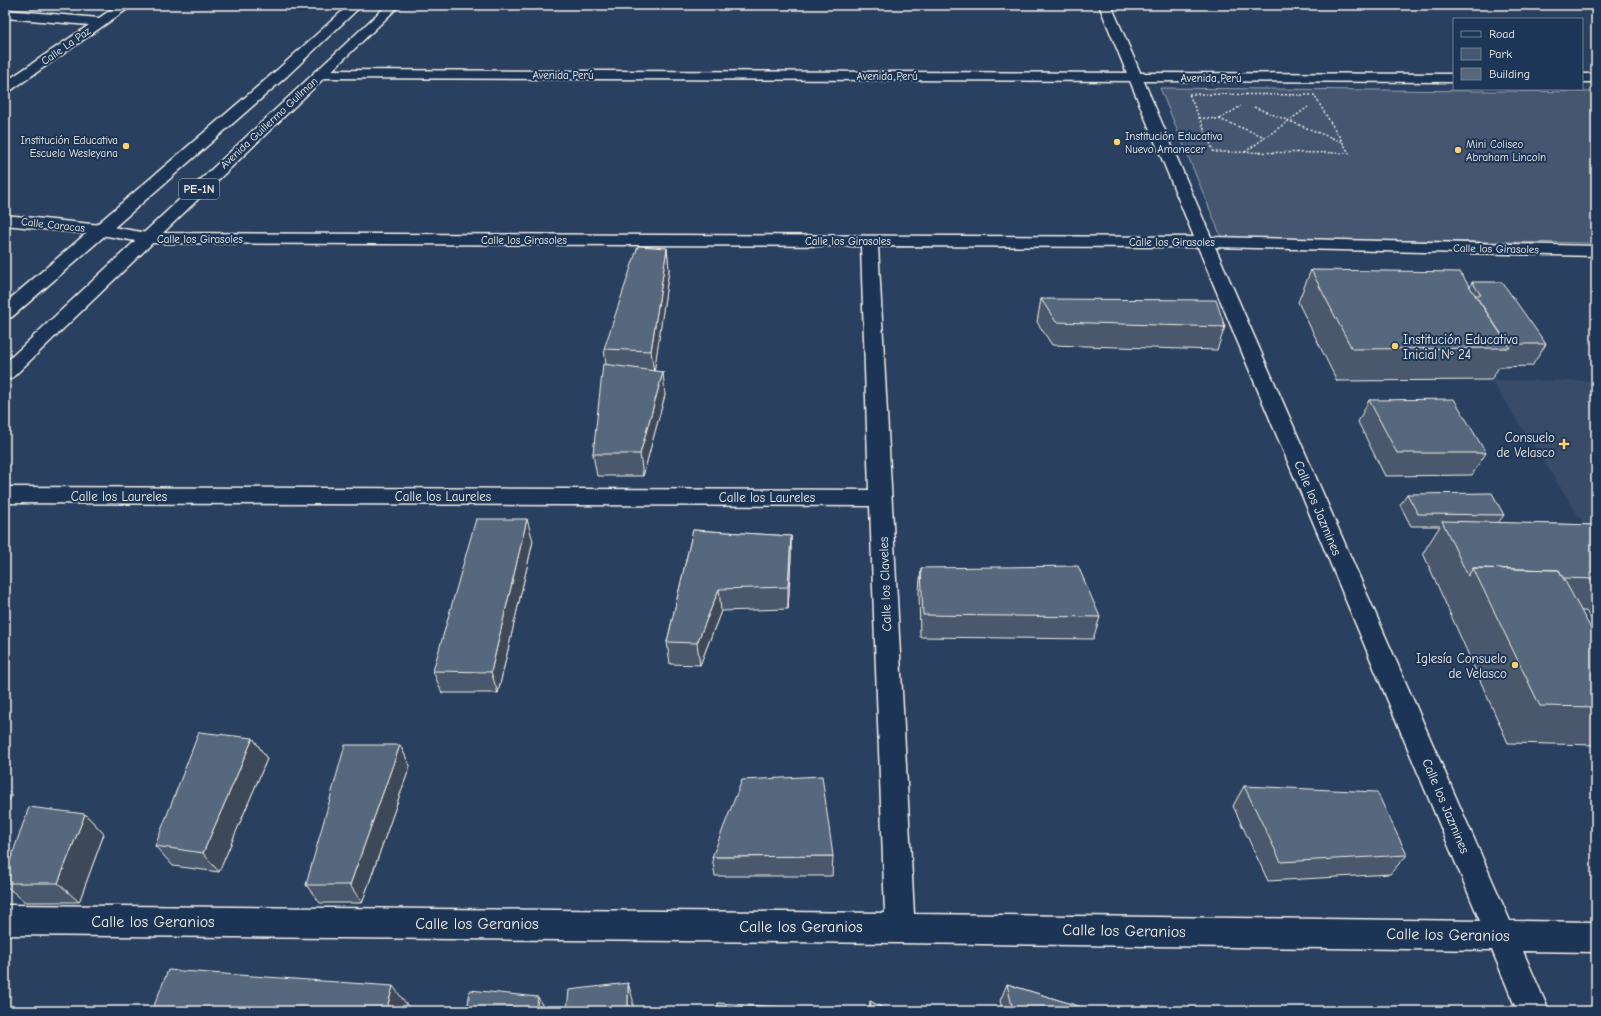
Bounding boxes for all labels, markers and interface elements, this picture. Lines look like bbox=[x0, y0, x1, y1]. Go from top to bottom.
legend bbox=[1453, 18, 1583, 90]
street label: Calle La Paz bbox=[39, 24, 93, 68]
text: Road bbox=[1489, 27, 1515, 41]
text: Park bbox=[1489, 47, 1512, 61]
text: Building bbox=[1489, 67, 1530, 81]
street label: Avenida Perú bbox=[532, 69, 594, 82]
street label: Avenida Perú bbox=[856, 70, 918, 83]
street label: Avenida Perú bbox=[1180, 72, 1242, 85]
street label: Avenida Guillermo Gullman bbox=[218, 74, 320, 172]
place label: Institución Educativa Nuevo Amanecer bbox=[1125, 130, 1223, 156]
place label: Institución Educativa Escuela Wesleyana bbox=[20, 134, 118, 160]
marker: Institución Educativa Nuevo Amanecer bbox=[1112, 137, 1122, 147]
place label: Mini Coliseo Abraham Lincoln bbox=[1466, 138, 1546, 164]
marker: Institución Educativa Escuela Wesleyana bbox=[121, 141, 131, 151]
marker: Mini Coliseo Abraham Lincoln bbox=[1453, 145, 1463, 155]
road number: PE-1N bbox=[179, 179, 219, 199]
street label: Calle Caracas bbox=[20, 215, 86, 235]
street label: Calle los Girasoles bbox=[157, 233, 243, 246]
street label: Calle los Girasoles bbox=[481, 234, 567, 247]
street label: Calle los Girasoles bbox=[805, 235, 891, 248]
street label: Calle los Girasoles bbox=[1129, 236, 1215, 249]
street label: Calle los Girasoles bbox=[1453, 242, 1539, 256]
place label: Institución Educativa Inicial Nº 24 bbox=[1403, 332, 1518, 362]
marker: Institución Educativa Inicial Nº 24 bbox=[1390, 341, 1400, 351]
place label: Consuelo de Velasco bbox=[1496, 430, 1555, 460]
marker: Consuelo de Velasco bbox=[1558, 438, 1570, 450]
street label: Calle los Jazmines bbox=[1291, 458, 1345, 558]
street label: Calle los Laureles bbox=[71, 489, 167, 504]
street label: Calle los Laureles bbox=[395, 489, 491, 504]
street label: Calle los Laureles bbox=[719, 490, 815, 505]
street label: Calle los Claveles bbox=[876, 536, 894, 632]
place label: Iglesía Consuelo de Velasco bbox=[1416, 651, 1507, 681]
marker: Iglesía Consuelo de Velasco bbox=[1510, 660, 1520, 670]
street label: Calle los Jazmines bbox=[1419, 756, 1473, 856]
street label: Calle los Geranios bbox=[91, 913, 215, 931]
street label: Calle los Geranios bbox=[415, 915, 539, 933]
street label: Calle los Geranios bbox=[739, 918, 863, 936]
street label: Calle los Geranios bbox=[1062, 921, 1186, 941]
street label: Calle los Geranios bbox=[1386, 925, 1510, 945]

